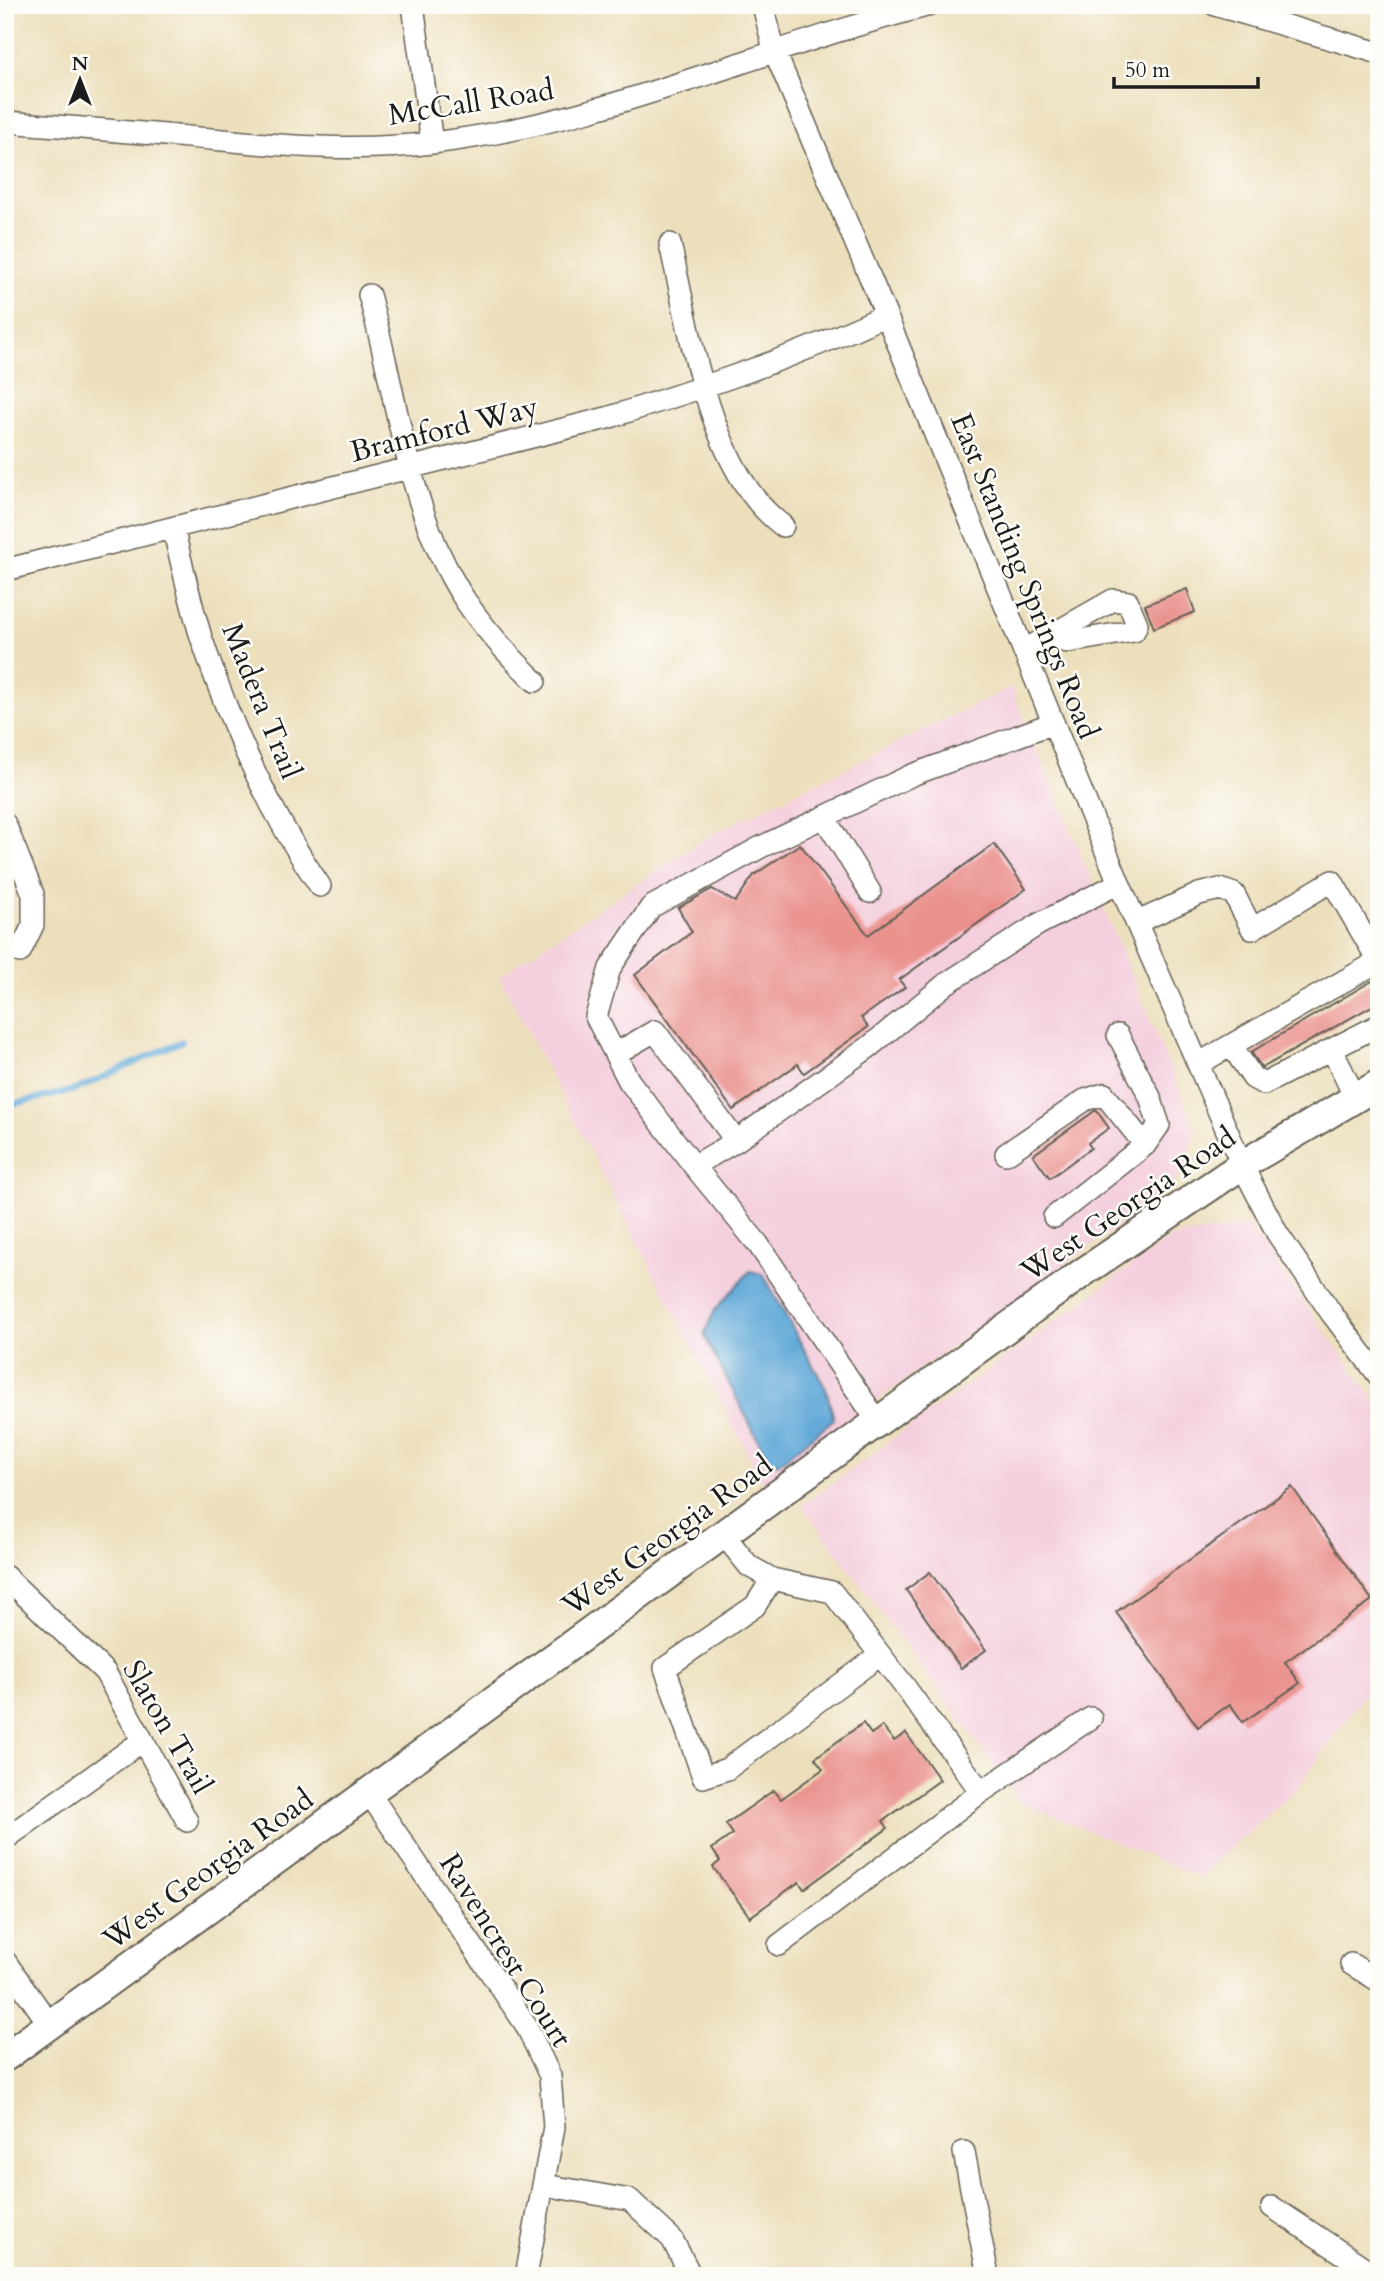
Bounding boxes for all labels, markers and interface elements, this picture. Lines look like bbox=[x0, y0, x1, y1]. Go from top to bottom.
north arrow bbox=[46, 46, 116, 116]
scale bar bbox=[1114, 46, 1258, 90]
text: N bbox=[72, 51, 89, 77]
text: 50 m bbox=[1125, 56, 1170, 85]
street label: McCall Road bbox=[385, 69, 557, 136]
street label: Bramford Way bbox=[346, 386, 542, 473]
street label: East Standing Springs Road bbox=[940, 407, 1109, 745]
street label: Madera Trail bbox=[212, 617, 312, 786]
street label: West Georgia Road bbox=[1012, 1117, 1244, 1292]
street label: West Georgia Road bbox=[553, 1445, 781, 1626]
street label: Slaton Trail bbox=[113, 1653, 223, 1802]
street label: West Georgia Road bbox=[94, 1779, 322, 1960]
street label: Ravencrest Court bbox=[430, 1845, 582, 2055]

